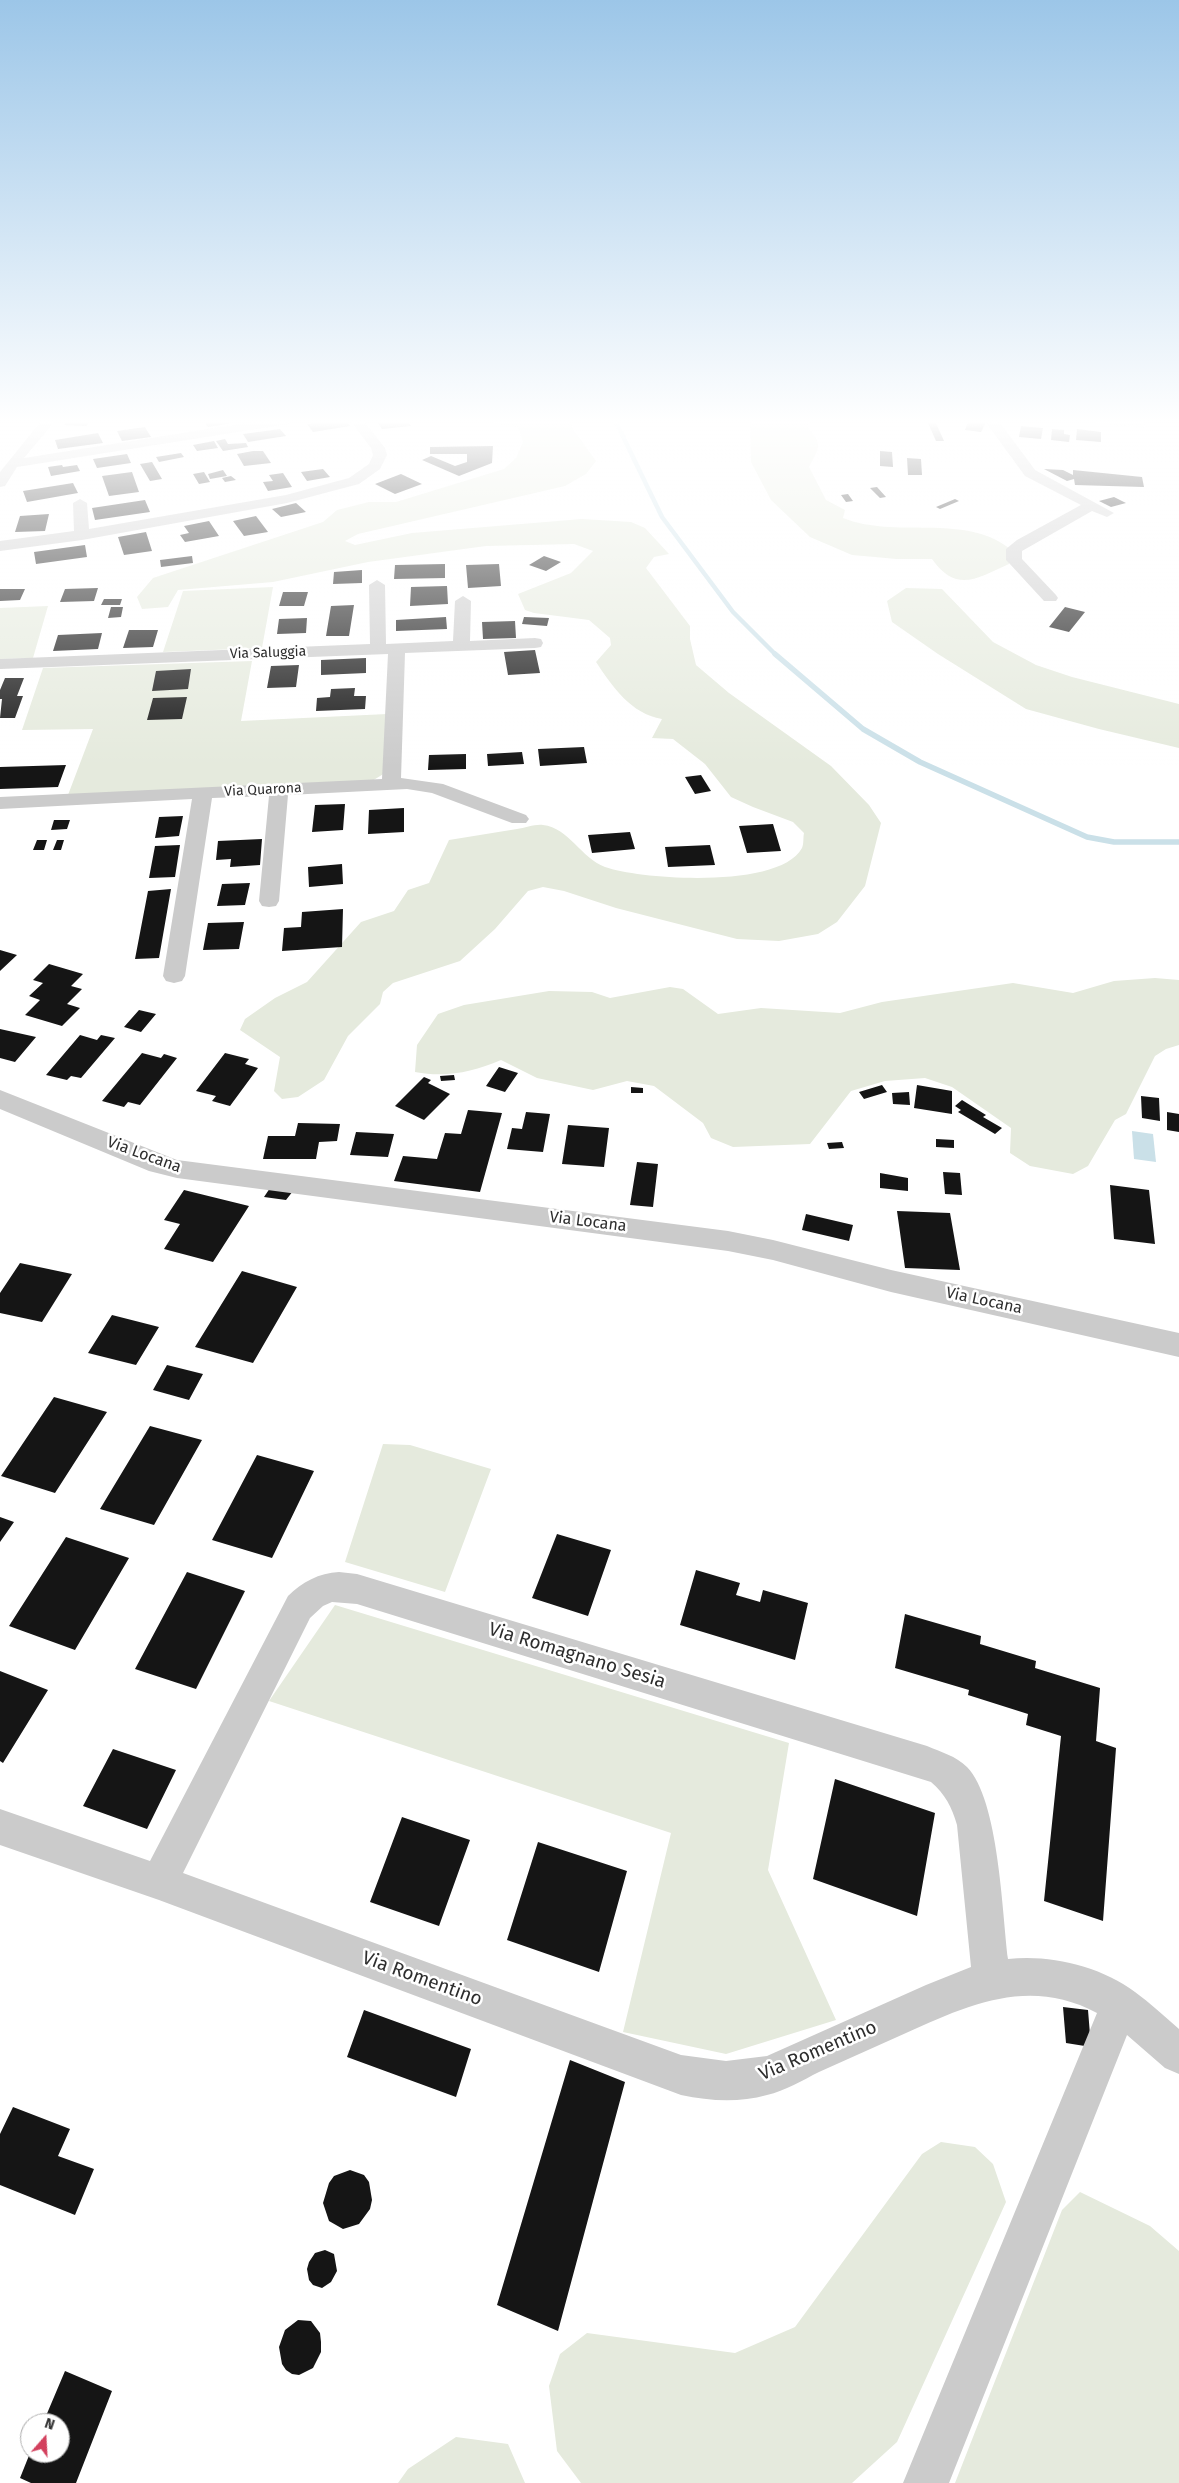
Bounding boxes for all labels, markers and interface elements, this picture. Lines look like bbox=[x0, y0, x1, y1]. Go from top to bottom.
street label: Via Saluggia bbox=[229, 643, 307, 663]
street label: Via Quarona bbox=[224, 780, 302, 800]
street label: Via Locana bbox=[104, 1133, 184, 1177]
street label: Via Locana bbox=[548, 1208, 628, 1236]
street label: Via Locana bbox=[944, 1284, 1024, 1318]
street label: Via Romagnano Sesia bbox=[486, 1618, 668, 1694]
street label: Via Romentino bbox=[359, 1947, 485, 2011]
street label: Via Romentino bbox=[756, 2016, 880, 2086]
north arrow bbox=[20, 2413, 70, 2463]
text: N bbox=[43, 2415, 57, 2434]

